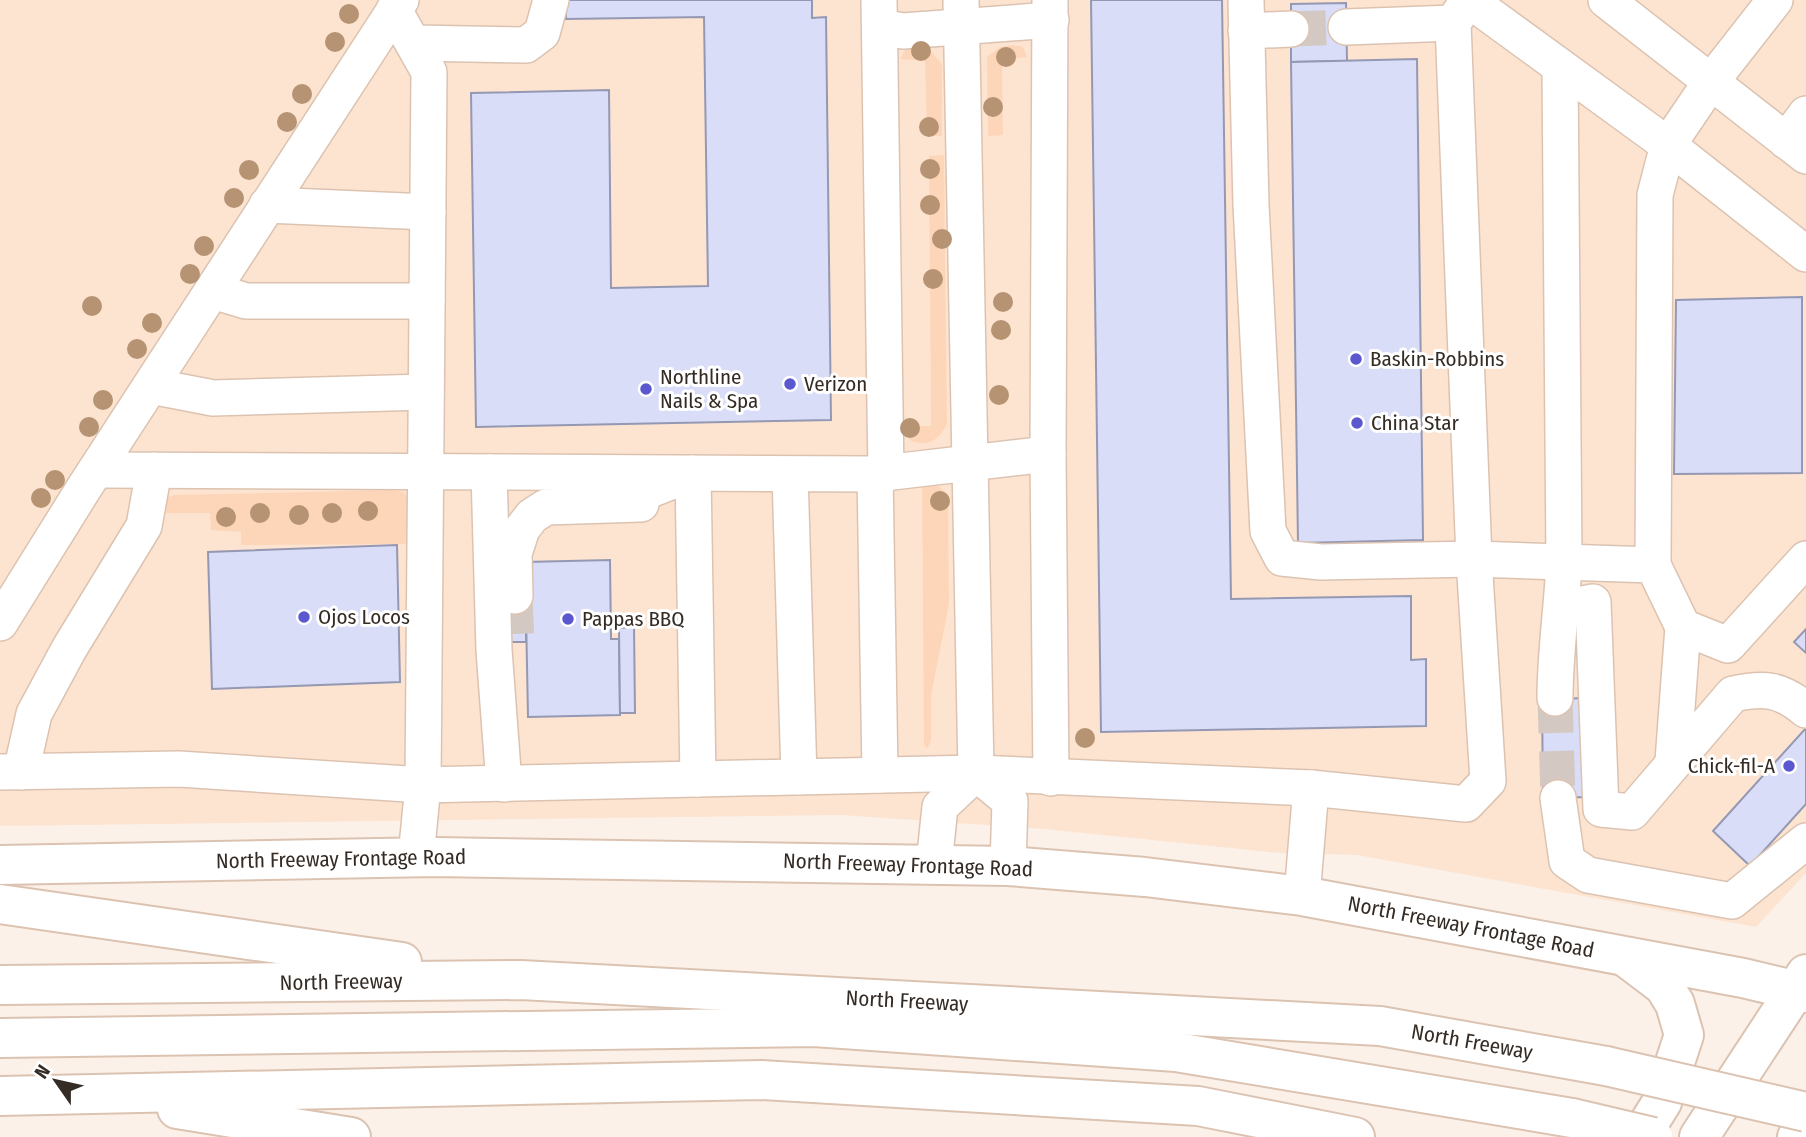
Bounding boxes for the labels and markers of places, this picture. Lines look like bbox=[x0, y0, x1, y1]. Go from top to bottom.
place label: Baskin-Robbins bbox=[1370, 346, 1504, 372]
marker: Baskin-Robbins bbox=[1348, 351, 1364, 367]
place label: Northline Nails & Spa bbox=[660, 364, 758, 414]
place label: Verizon bbox=[804, 371, 867, 397]
marker: Verizon bbox=[782, 376, 798, 392]
marker: Northline Nails & Spa bbox=[638, 381, 654, 397]
place label: China Star bbox=[1371, 410, 1460, 436]
marker: China Star bbox=[1349, 415, 1365, 431]
place label: Ojos Locos bbox=[318, 604, 410, 630]
place label: Pappas BBQ bbox=[582, 606, 685, 632]
marker: Ojos Locos bbox=[296, 609, 312, 625]
marker: Pappas BBQ bbox=[560, 611, 576, 627]
place label: Chick-fil-A bbox=[1688, 753, 1775, 779]
marker: Chick-fil-A bbox=[1781, 758, 1797, 774]

